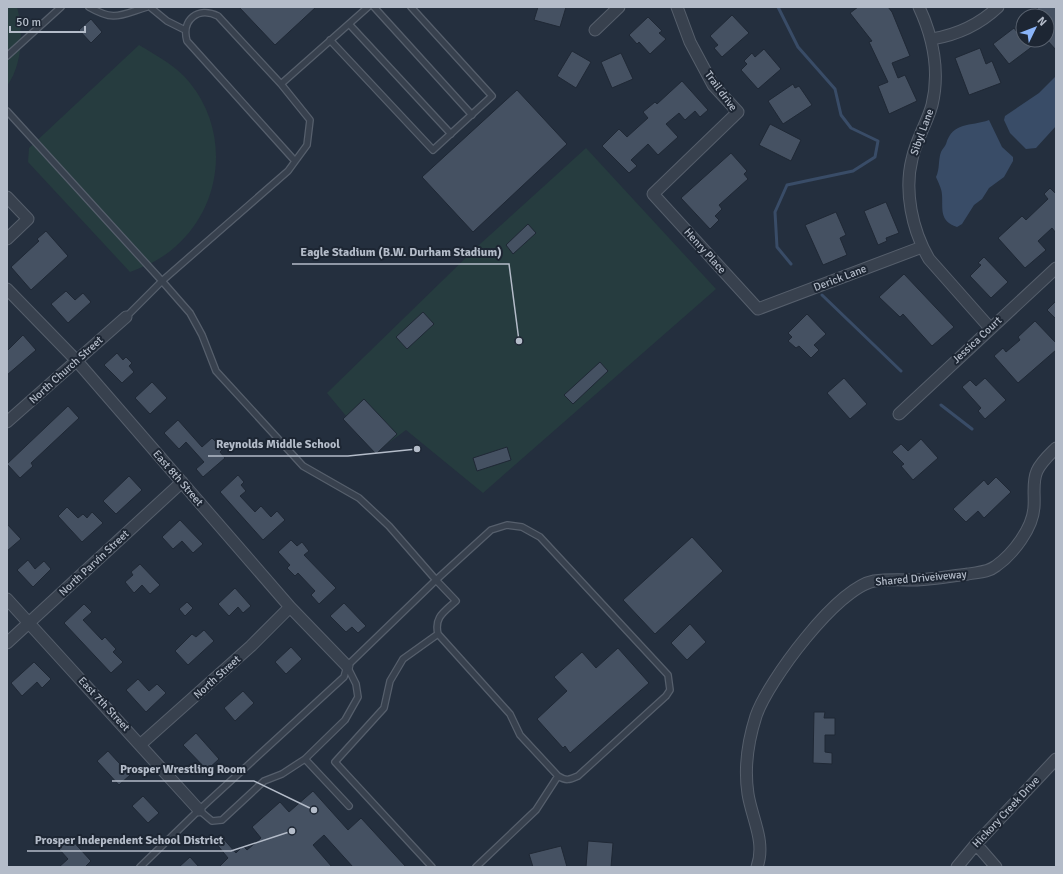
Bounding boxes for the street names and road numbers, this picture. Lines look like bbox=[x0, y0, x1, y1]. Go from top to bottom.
street label: Trail drive bbox=[702, 68, 740, 114]
street label: Sibyl Lane bbox=[908, 107, 936, 157]
street label: Henry Place bbox=[681, 226, 729, 276]
street label: Derick Lane bbox=[812, 262, 868, 294]
street label: Jessica Court bbox=[950, 314, 1004, 366]
street label: North Church Street bbox=[27, 333, 106, 406]
street label: East 8th Street bbox=[150, 447, 206, 509]
street label: North Parvin Street bbox=[56, 527, 132, 599]
street label: Shared Driveiveway bbox=[875, 567, 968, 588]
street label: North Street bbox=[191, 653, 243, 701]
street label: East 7th Street bbox=[75, 674, 133, 734]
street label: Hickory Creek Drive bbox=[970, 774, 1042, 850]

